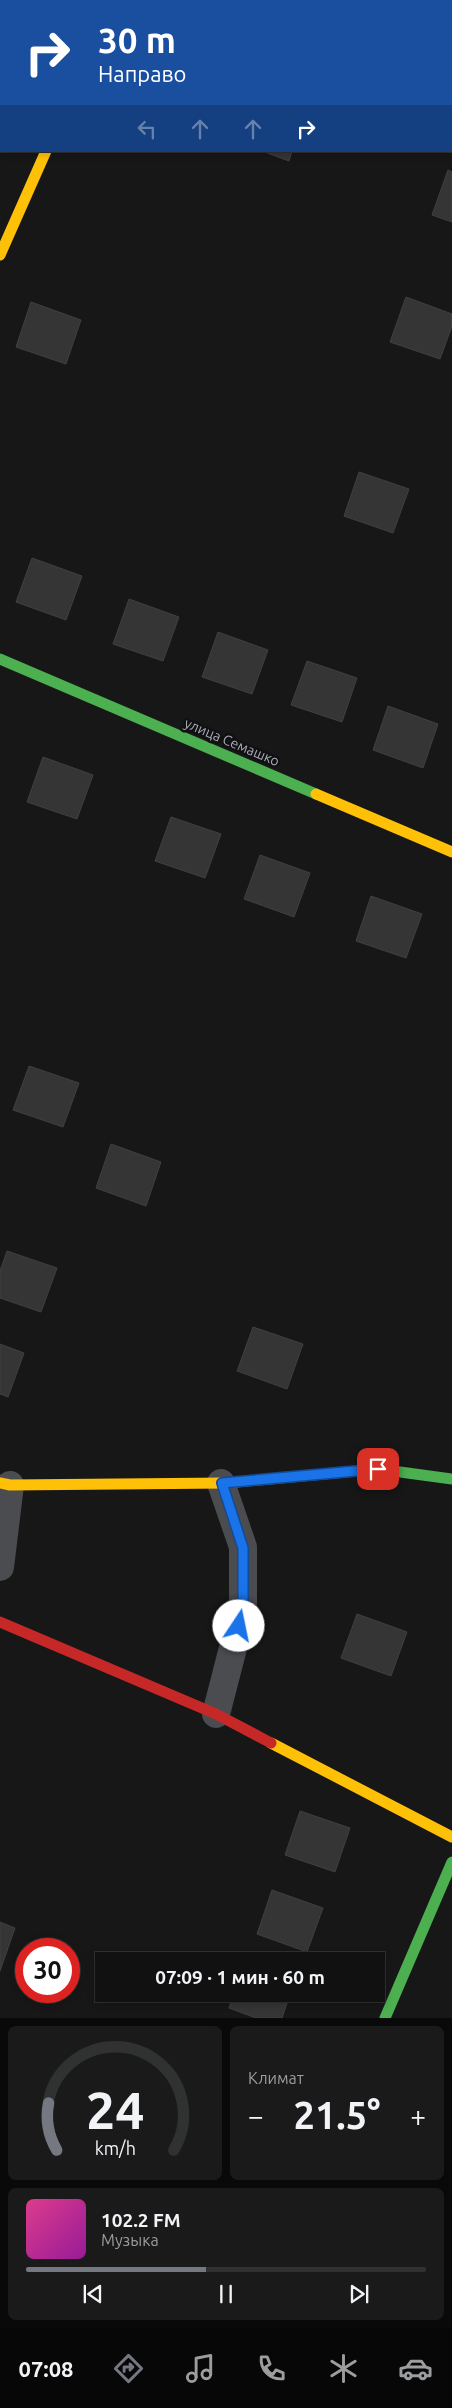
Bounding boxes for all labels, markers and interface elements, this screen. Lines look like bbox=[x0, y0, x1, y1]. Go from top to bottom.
icon: right bbox=[15, 20, 80, 85]
text: 30 m bbox=[98, 20, 176, 60]
text: Направо bbox=[98, 61, 186, 86]
icon: left bbox=[133, 115, 161, 143]
icon: ahead bbox=[186, 115, 214, 143]
icon: ahead bbox=[239, 115, 267, 143]
icon: right bbox=[292, 115, 320, 143]
street label: улица Семашко bbox=[182, 715, 282, 769]
pin bbox=[357, 1448, 399, 1490]
icon: arrive bbox=[364, 1455, 392, 1483]
position arrow bbox=[212, 1599, 264, 1651]
speed limit sign: 30 bbox=[15, 1938, 80, 2003]
text: 07:09 · 1 мин · 60 m bbox=[155, 1966, 325, 1988]
text: Климат bbox=[248, 2069, 304, 2087]
text: 24 bbox=[86, 2081, 144, 2139]
text: 21.5° bbox=[293, 2094, 381, 2136]
text: − bbox=[248, 2100, 264, 2131]
text: + bbox=[410, 2100, 426, 2131]
text: km/h bbox=[94, 2138, 136, 2158]
text: 102.2 FM bbox=[101, 2209, 181, 2231]
text: Музыка bbox=[101, 2231, 159, 2249]
icon: previous bbox=[79, 2280, 107, 2308]
icon: pause bbox=[212, 2280, 240, 2308]
icon: next bbox=[345, 2280, 373, 2308]
icon: directions bbox=[111, 2351, 146, 2386]
icon: music bbox=[183, 2351, 218, 2386]
icon: phone bbox=[254, 2351, 289, 2386]
icon: climate bbox=[326, 2351, 361, 2386]
icon: car bbox=[398, 2351, 433, 2386]
text: 07:08 bbox=[18, 2356, 74, 2381]

